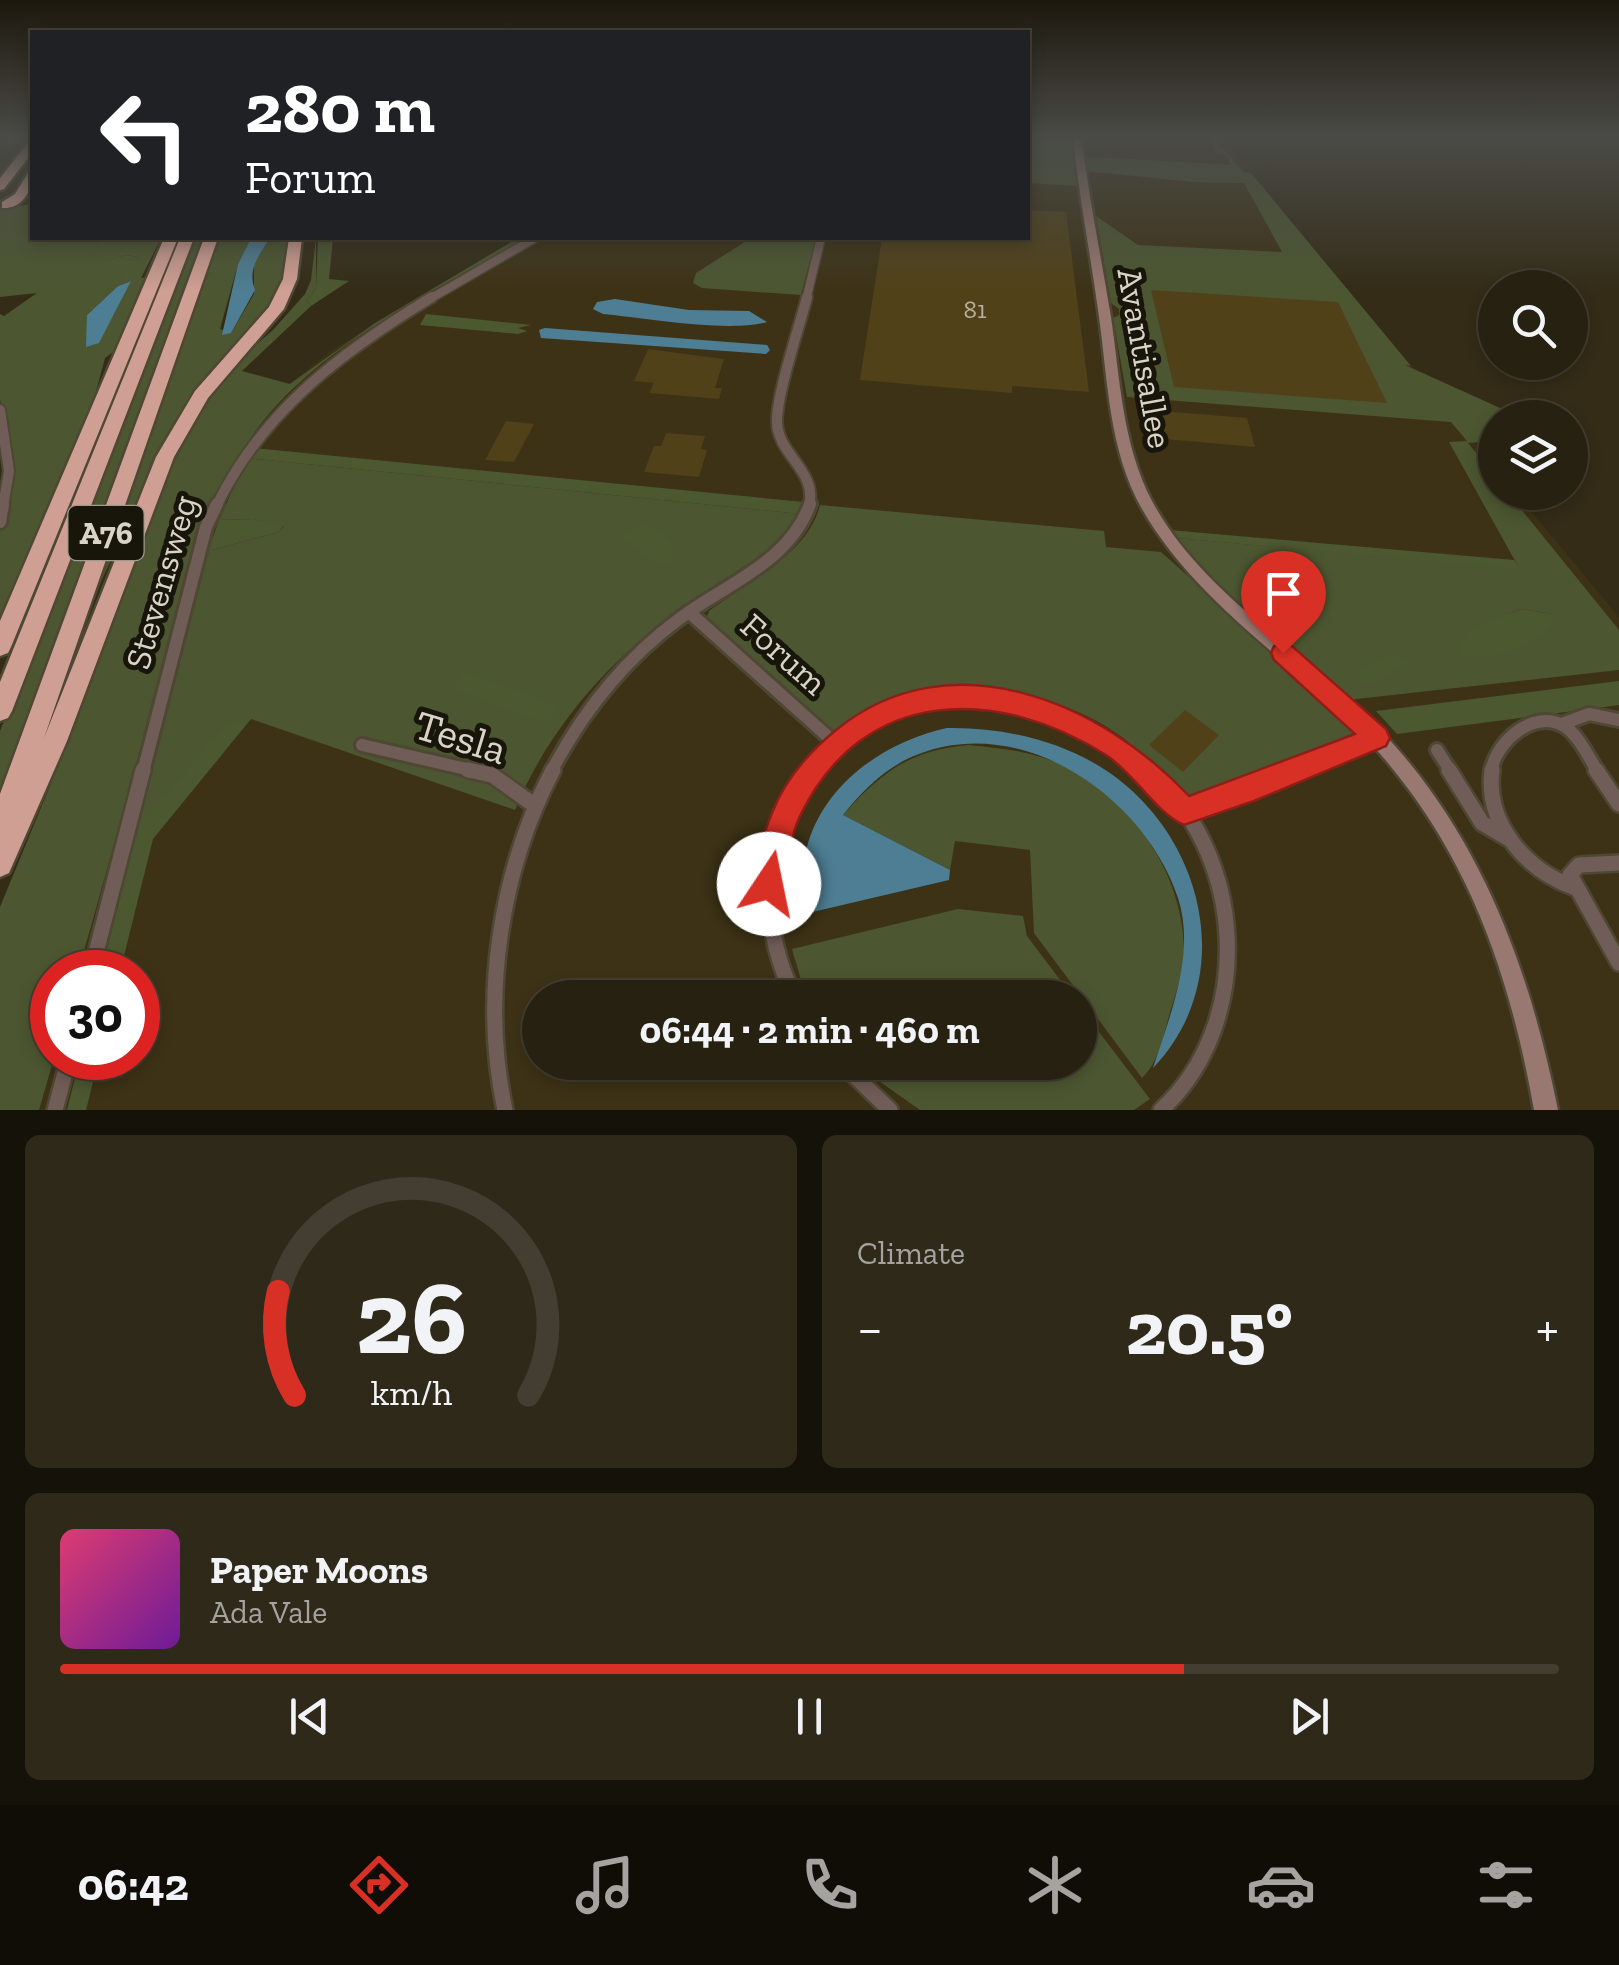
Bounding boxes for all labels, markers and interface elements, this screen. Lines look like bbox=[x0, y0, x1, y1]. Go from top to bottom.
text: 280 m bbox=[245, 66, 435, 150]
icon: left bbox=[80, 70, 210, 200]
text: Forum bbox=[245, 151, 375, 205]
street label: Avantisallee bbox=[1108, 265, 1182, 451]
map controls bbox=[1478, 270, 1588, 510]
button: search bbox=[1478, 270, 1588, 380]
house number: 81 bbox=[963, 294, 987, 324]
button: layers bbox=[1478, 400, 1588, 510]
street label: Stevensweg bbox=[116, 490, 206, 674]
road number: A76 bbox=[68, 506, 144, 560]
pin bbox=[1241, 551, 1326, 654]
icon: arrive bbox=[1256, 566, 1311, 621]
street label: Forum bbox=[732, 604, 836, 704]
street label: Tesla bbox=[409, 699, 513, 775]
position arrow bbox=[717, 832, 821, 936]
speed limit sign: 30 bbox=[30, 950, 160, 1080]
text: 06:44 · 2 min · 460 m bbox=[640, 1007, 979, 1053]
text: Climate bbox=[857, 1234, 965, 1272]
text: 26 bbox=[355, 1255, 467, 1380]
text: 20.5° bbox=[1126, 1283, 1293, 1373]
text: − bbox=[857, 1295, 883, 1361]
text: + bbox=[1536, 1295, 1559, 1361]
text: km/h bbox=[370, 1371, 452, 1414]
text: Paper Moons bbox=[210, 1547, 428, 1593]
text: Ada Vale bbox=[210, 1593, 327, 1631]
icon: previous bbox=[282, 1689, 337, 1744]
icon: pause bbox=[782, 1689, 837, 1744]
icon: next bbox=[1282, 1689, 1337, 1744]
icon: directions bbox=[344, 1850, 414, 1920]
icon: music bbox=[570, 1850, 640, 1920]
icon: phone bbox=[795, 1850, 865, 1920]
icon: climate bbox=[1020, 1850, 1090, 1920]
icon: car bbox=[1246, 1850, 1316, 1920]
icon: filters bbox=[1471, 1850, 1541, 1920]
text: 06:42 bbox=[78, 1858, 189, 1912]

